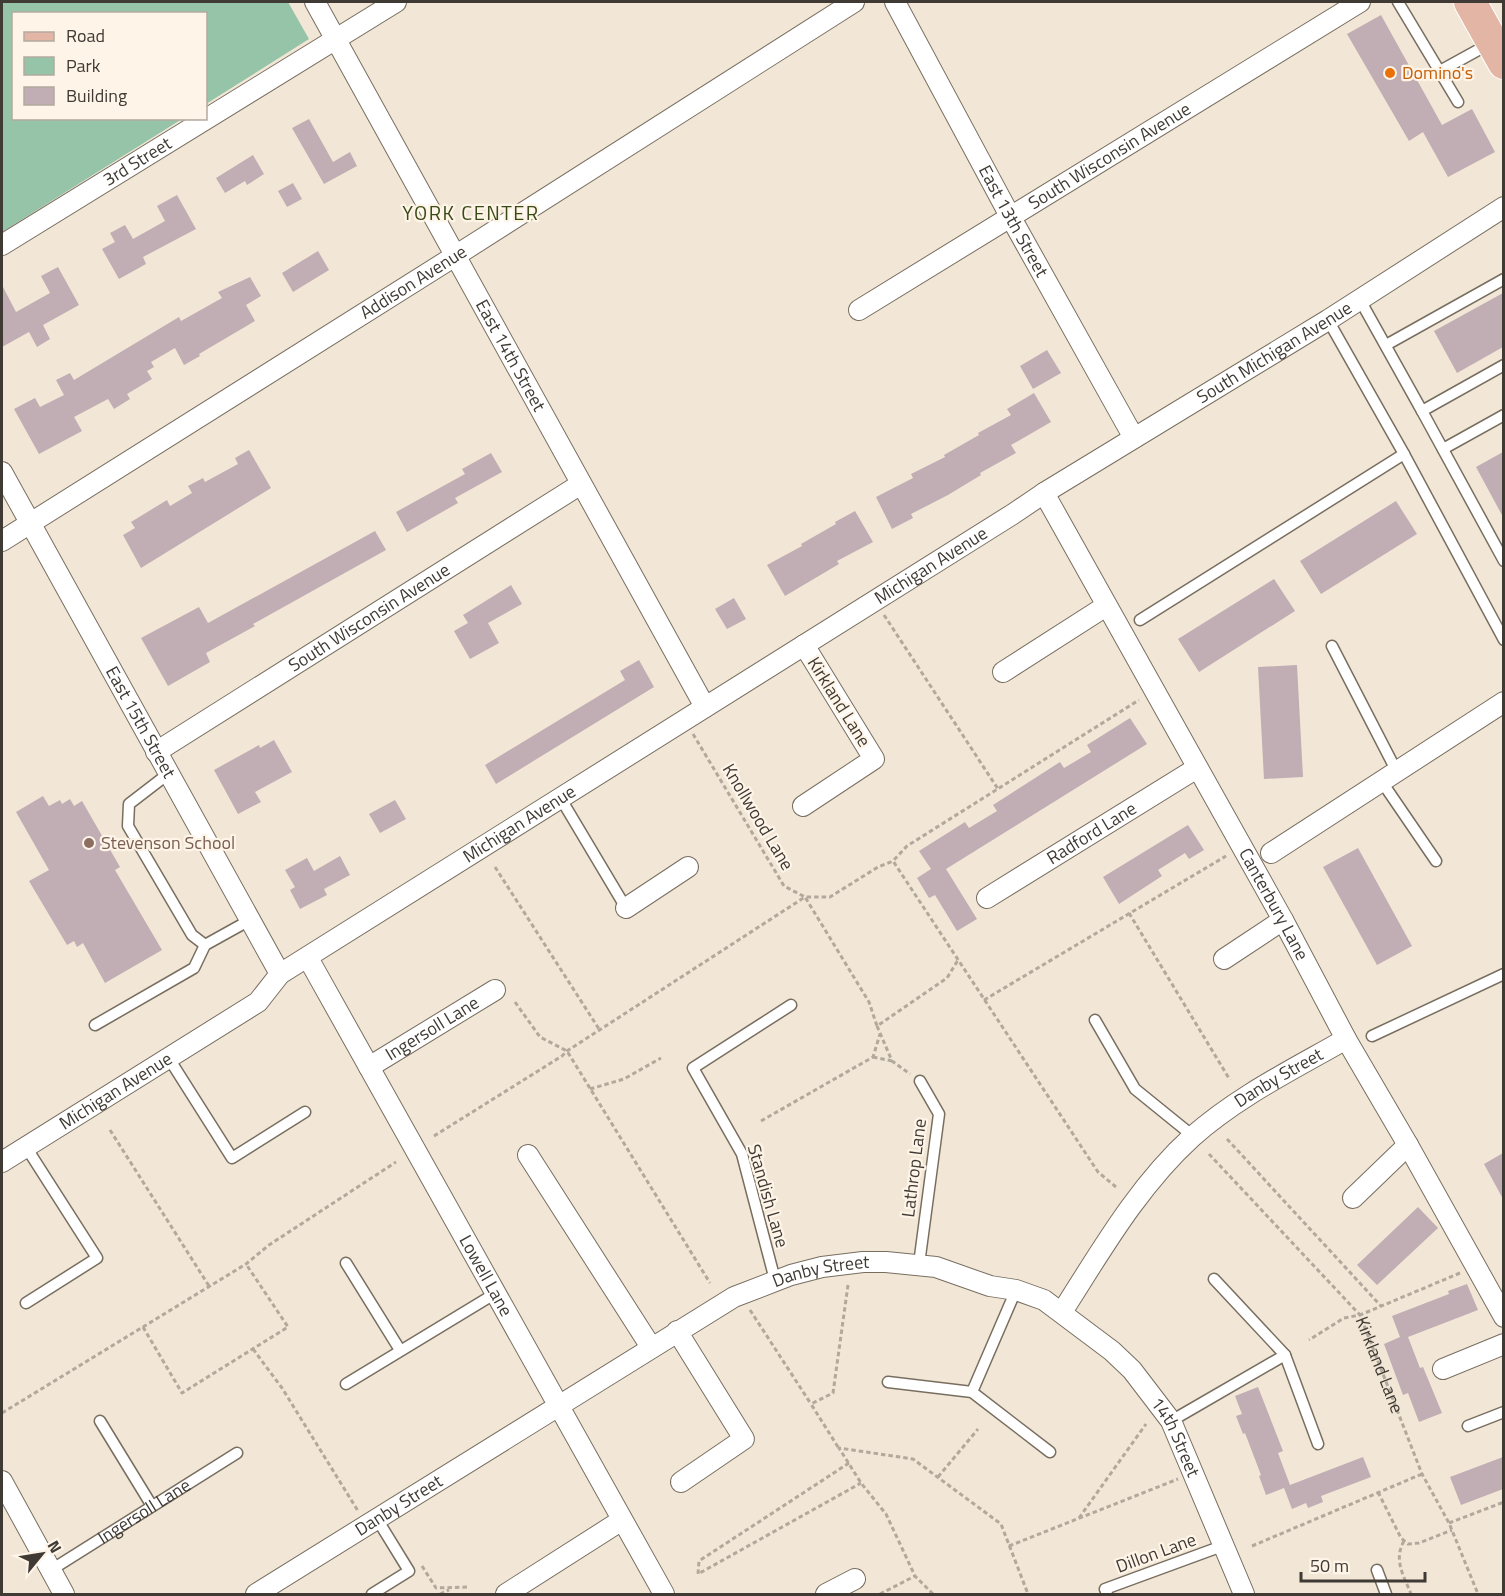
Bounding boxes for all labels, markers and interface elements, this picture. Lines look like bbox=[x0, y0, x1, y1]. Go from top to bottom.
legend bbox=[12, 12, 207, 120]
text: Road bbox=[66, 22, 105, 49]
text: Park bbox=[66, 52, 101, 79]
place label: Domino's bbox=[1402, 59, 1473, 86]
marker: Domino's bbox=[1383, 66, 1397, 80]
text: Building bbox=[66, 82, 127, 109]
street label: South Wisconsin Avenue bbox=[1023, 95, 1196, 216]
street label: 3rd Street bbox=[98, 129, 177, 193]
street label: East 13th Street bbox=[972, 160, 1056, 282]
district label: YORK CENTER bbox=[402, 197, 540, 228]
street label: Addison Avenue bbox=[354, 238, 472, 326]
street label: East 14th Street bbox=[469, 294, 553, 417]
street label: South Michigan Avenue bbox=[1191, 294, 1357, 410]
street label: Michigan Avenue bbox=[869, 519, 992, 611]
street label: South Wisconsin Avenue bbox=[283, 556, 455, 678]
street label: Kirkland Lane bbox=[801, 651, 878, 752]
street label: East 15th Street bbox=[99, 661, 183, 783]
street label: Knollwood Lane bbox=[716, 758, 801, 875]
street label: Michigan Avenue bbox=[457, 778, 581, 869]
street label: Radford Lane bbox=[1041, 795, 1141, 871]
place label: Stevenson School bbox=[101, 829, 235, 856]
marker: Stevenson School bbox=[82, 836, 96, 850]
street label: Canterbury Lane bbox=[1232, 843, 1316, 965]
street label: Ingersoll Lane bbox=[380, 989, 484, 1067]
street label: Danby Street bbox=[1229, 1040, 1328, 1114]
street label: Michigan Avenue bbox=[54, 1045, 177, 1136]
street label: Lathrop Lane bbox=[894, 1117, 933, 1219]
street label: Standish Lane bbox=[741, 1141, 796, 1251]
street label: Lowell Lane bbox=[453, 1230, 520, 1321]
street label: Danby Street bbox=[768, 1248, 870, 1294]
street label: Kirkland Lane bbox=[1349, 1312, 1411, 1417]
street label: 14th Street bbox=[1144, 1391, 1207, 1482]
street label: Danby Street bbox=[349, 1467, 448, 1542]
street label: Ingersoll Lane bbox=[92, 1472, 196, 1550]
north arrow bbox=[12, 1524, 72, 1584]
street label: Dillon Lane bbox=[1112, 1526, 1200, 1579]
text: N bbox=[42, 1536, 68, 1557]
scale bar bbox=[1301, 1545, 1426, 1583]
text: 50 m bbox=[1310, 1552, 1349, 1579]

